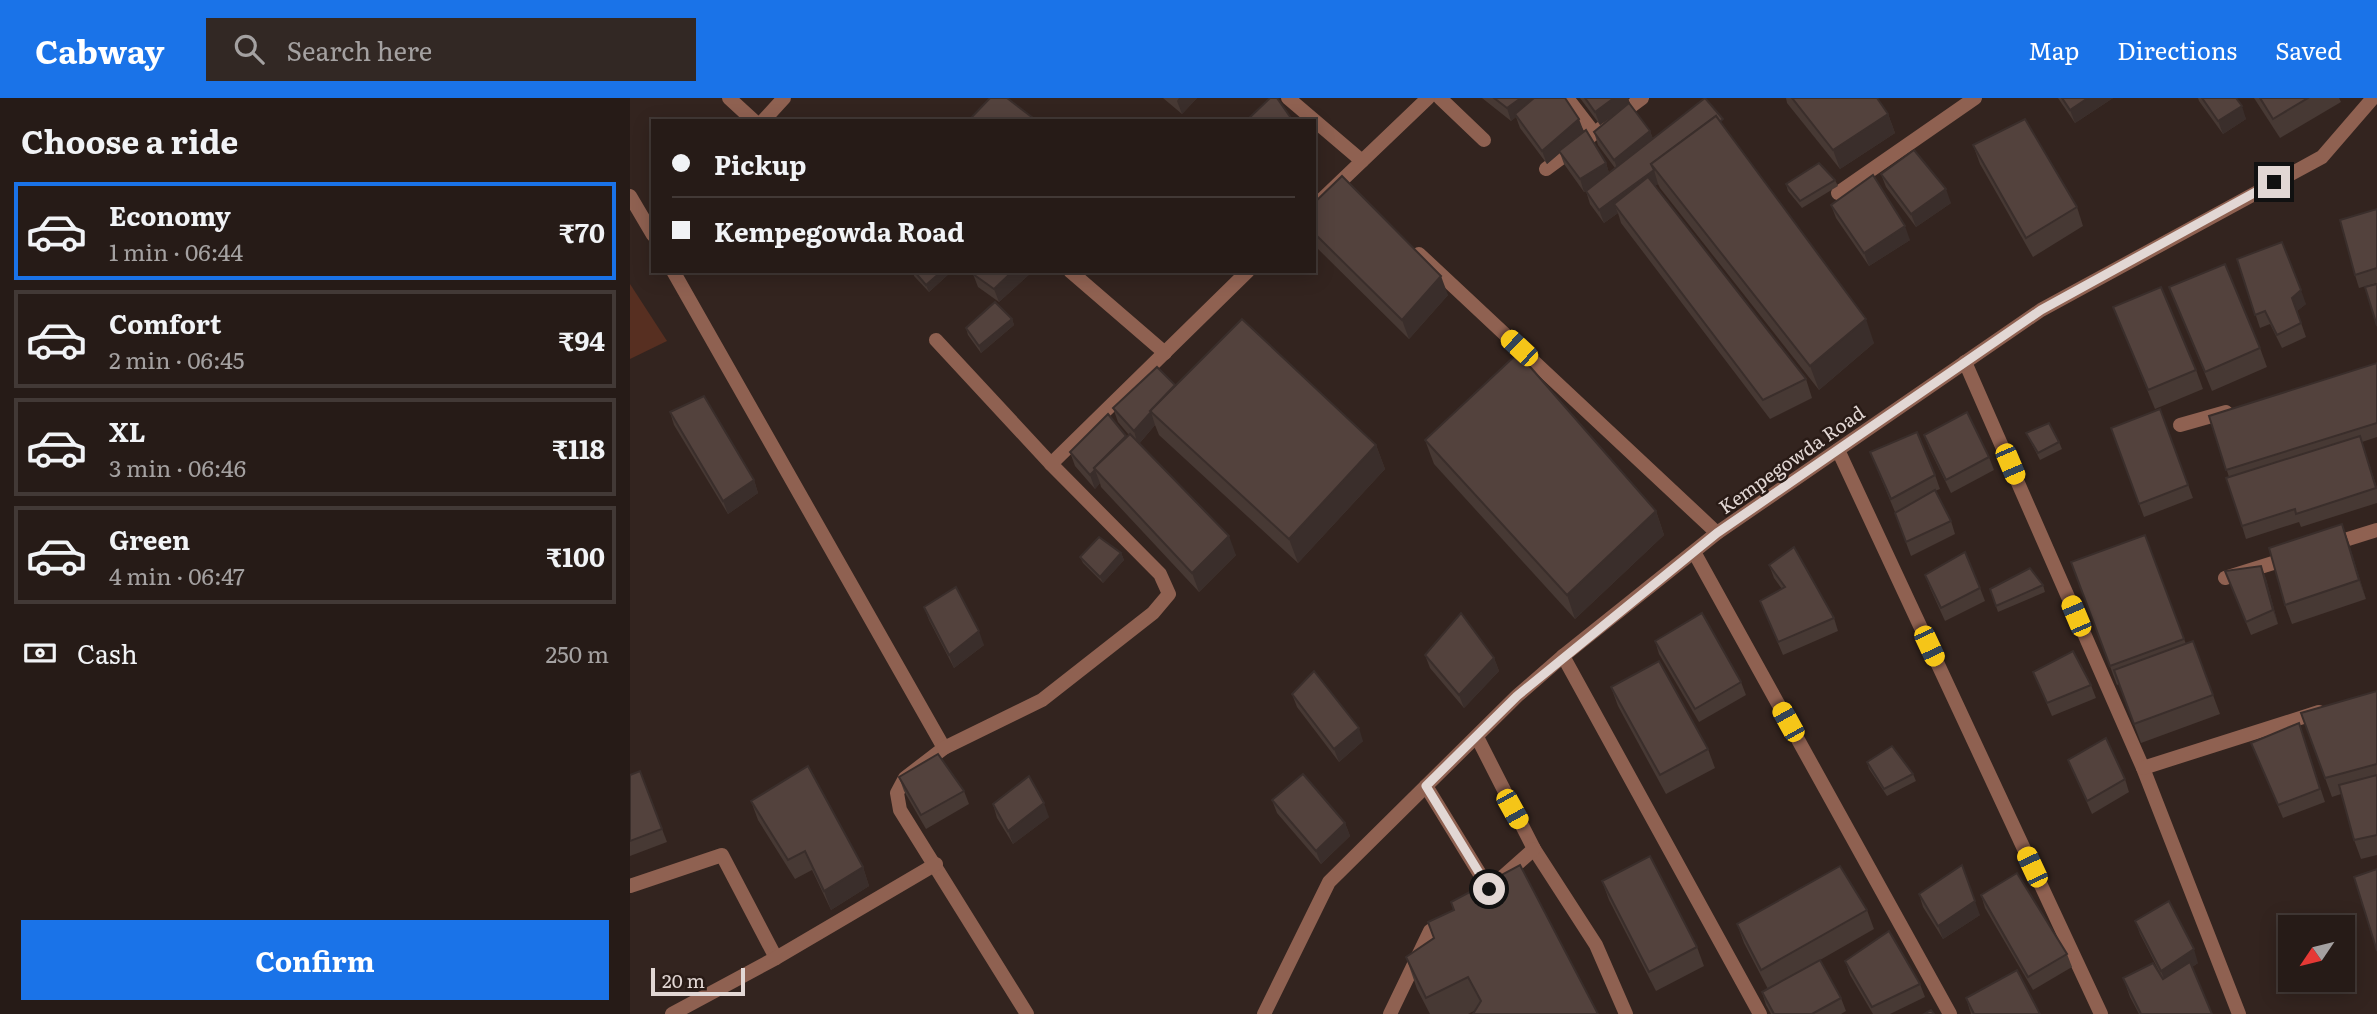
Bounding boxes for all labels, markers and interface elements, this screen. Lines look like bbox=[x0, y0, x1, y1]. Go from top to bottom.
search box bbox=[206, 18, 696, 81]
text: Cabway bbox=[35, 25, 164, 74]
icon: search bbox=[230, 30, 268, 68]
text: Search here bbox=[286, 30, 432, 69]
text: Map bbox=[2028, 32, 2079, 67]
text: Directions bbox=[2117, 32, 2237, 67]
text: Saved bbox=[2275, 32, 2342, 67]
text: Choose a ride bbox=[21, 116, 238, 164]
text: Pickup bbox=[714, 144, 806, 183]
route end bbox=[2258, 166, 2290, 198]
text: Economy bbox=[109, 195, 231, 234]
icon: car bbox=[25, 200, 88, 263]
text: Kempegowda Road bbox=[714, 211, 964, 250]
text: ₹70 bbox=[559, 212, 605, 251]
text: 1 min · 06:44 bbox=[109, 234, 243, 268]
text: Comfort bbox=[109, 303, 221, 342]
icon: car bbox=[25, 308, 88, 371]
text: ₹94 bbox=[558, 320, 605, 359]
car bbox=[1497, 326, 1542, 370]
text: 2 min · 06:45 bbox=[109, 342, 245, 376]
street label: Kempegowda Road bbox=[1712, 398, 1870, 520]
text: XL bbox=[109, 411, 146, 450]
icon: car bbox=[25, 416, 88, 479]
text: ₹118 bbox=[552, 428, 605, 467]
car bbox=[1993, 441, 2028, 487]
text: 3 min · 06:46 bbox=[109, 450, 246, 484]
text: Green bbox=[109, 519, 190, 558]
icon: car bbox=[25, 524, 88, 587]
text: ₹100 bbox=[546, 536, 605, 575]
text: 4 min · 06:47 bbox=[109, 558, 245, 592]
car bbox=[2059, 593, 2094, 639]
car bbox=[1911, 623, 1948, 669]
text: Cash bbox=[77, 633, 138, 672]
icon: cash bbox=[21, 634, 59, 672]
text: 250 m bbox=[545, 636, 609, 670]
car bbox=[1769, 699, 1808, 745]
car bbox=[1493, 786, 1532, 832]
car bbox=[2014, 844, 2051, 890]
route start bbox=[1473, 873, 1505, 905]
north arrow bbox=[2278, 915, 2356, 992]
map controls bbox=[2278, 915, 2355, 992]
button: Confirm bbox=[21, 920, 609, 1000]
scale bar bbox=[651, 965, 746, 997]
text: 20 m bbox=[662, 966, 705, 994]

